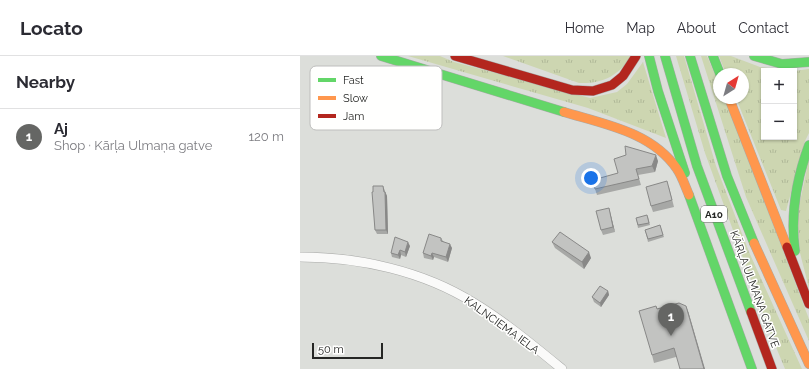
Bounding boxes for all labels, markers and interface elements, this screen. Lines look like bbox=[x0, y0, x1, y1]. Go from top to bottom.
text: Locato bbox=[20, 17, 83, 39]
text: Home bbox=[565, 20, 604, 36]
text: Map bbox=[626, 20, 655, 36]
text: About bbox=[677, 20, 716, 36]
text: Contact bbox=[738, 20, 789, 36]
legend bbox=[310, 66, 442, 130]
north arrow bbox=[713, 68, 749, 104]
map controls bbox=[761, 68, 797, 140]
button: + bbox=[761, 68, 797, 104]
text: Nearby bbox=[16, 72, 75, 92]
text: Fast bbox=[343, 74, 364, 87]
text: Slow bbox=[343, 92, 368, 105]
button: − bbox=[761, 104, 797, 140]
text: Jam bbox=[343, 110, 364, 123]
text: Aj bbox=[54, 120, 68, 138]
text: 1 bbox=[26, 129, 32, 144]
text: 120 m bbox=[248, 129, 284, 144]
text: Shop · Kārļa Ulmaņa gatve bbox=[54, 138, 212, 153]
your location bbox=[581, 168, 601, 188]
road number: A10 bbox=[701, 206, 727, 222]
street label: KĀRĻA ULMAŅA GATVE bbox=[727, 229, 782, 350]
street label: KALNCIEMA IELA bbox=[462, 294, 542, 357]
pin: 1 bbox=[658, 303, 684, 336]
scale bar bbox=[312, 341, 383, 360]
text: 50 m bbox=[318, 343, 344, 356]

